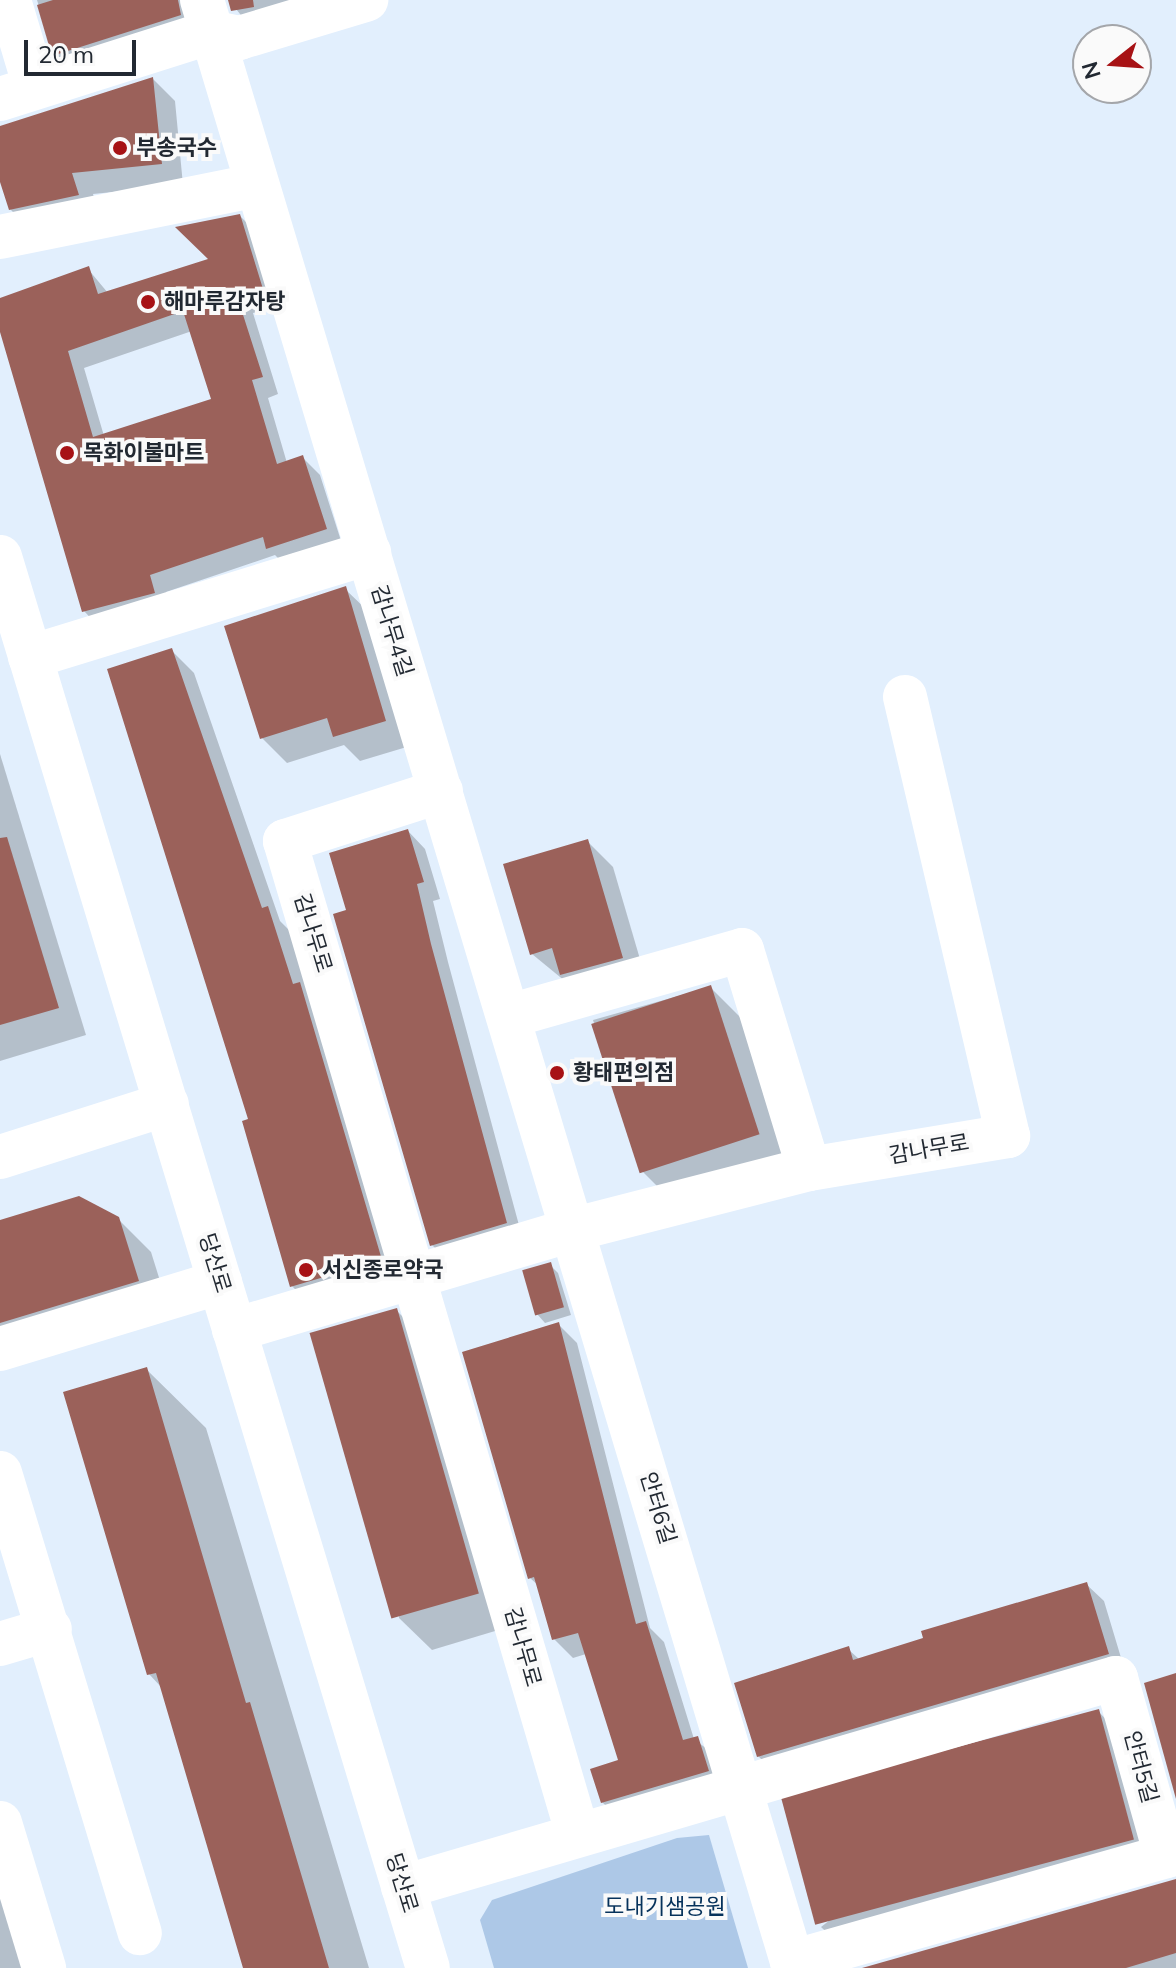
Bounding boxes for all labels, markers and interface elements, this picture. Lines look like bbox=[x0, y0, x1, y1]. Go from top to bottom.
scale bar bbox=[28, 24, 140, 74]
north arrow bbox=[1072, 24, 1152, 104]
text: 20 m bbox=[38, 39, 94, 69]
text: N bbox=[1075, 58, 1107, 82]
place label: 부송국수 bbox=[136, 135, 217, 161]
marker: 부송국수 bbox=[111, 139, 129, 157]
place label: 해마루감자탕 bbox=[164, 289, 285, 315]
marker: 해마루감자탕 bbox=[139, 293, 157, 311]
place label: 목화이불마트 bbox=[83, 440, 204, 466]
marker: 목화이불마트 bbox=[58, 444, 76, 462]
street label: 감나무4길 bbox=[366, 582, 418, 680]
street label: 감나무로 bbox=[289, 890, 337, 976]
place label: 황태편의점 bbox=[573, 1060, 674, 1086]
marker: 황태편의점 bbox=[548, 1064, 566, 1082]
street label: 감나무로 bbox=[887, 1129, 971, 1169]
street label: 당산로 bbox=[194, 1230, 236, 1296]
place label: 서신종로약국 bbox=[322, 1257, 443, 1283]
marker: 서신종로약국 bbox=[297, 1261, 315, 1279]
street label: 안터6길 bbox=[635, 1469, 681, 1547]
street label: 감나무로 bbox=[499, 1604, 547, 1690]
street label: 안터5길 bbox=[1119, 1728, 1163, 1806]
street label: 당산로 bbox=[381, 1850, 423, 1916]
park label: 도내기샘공원 bbox=[604, 1894, 726, 1920]

